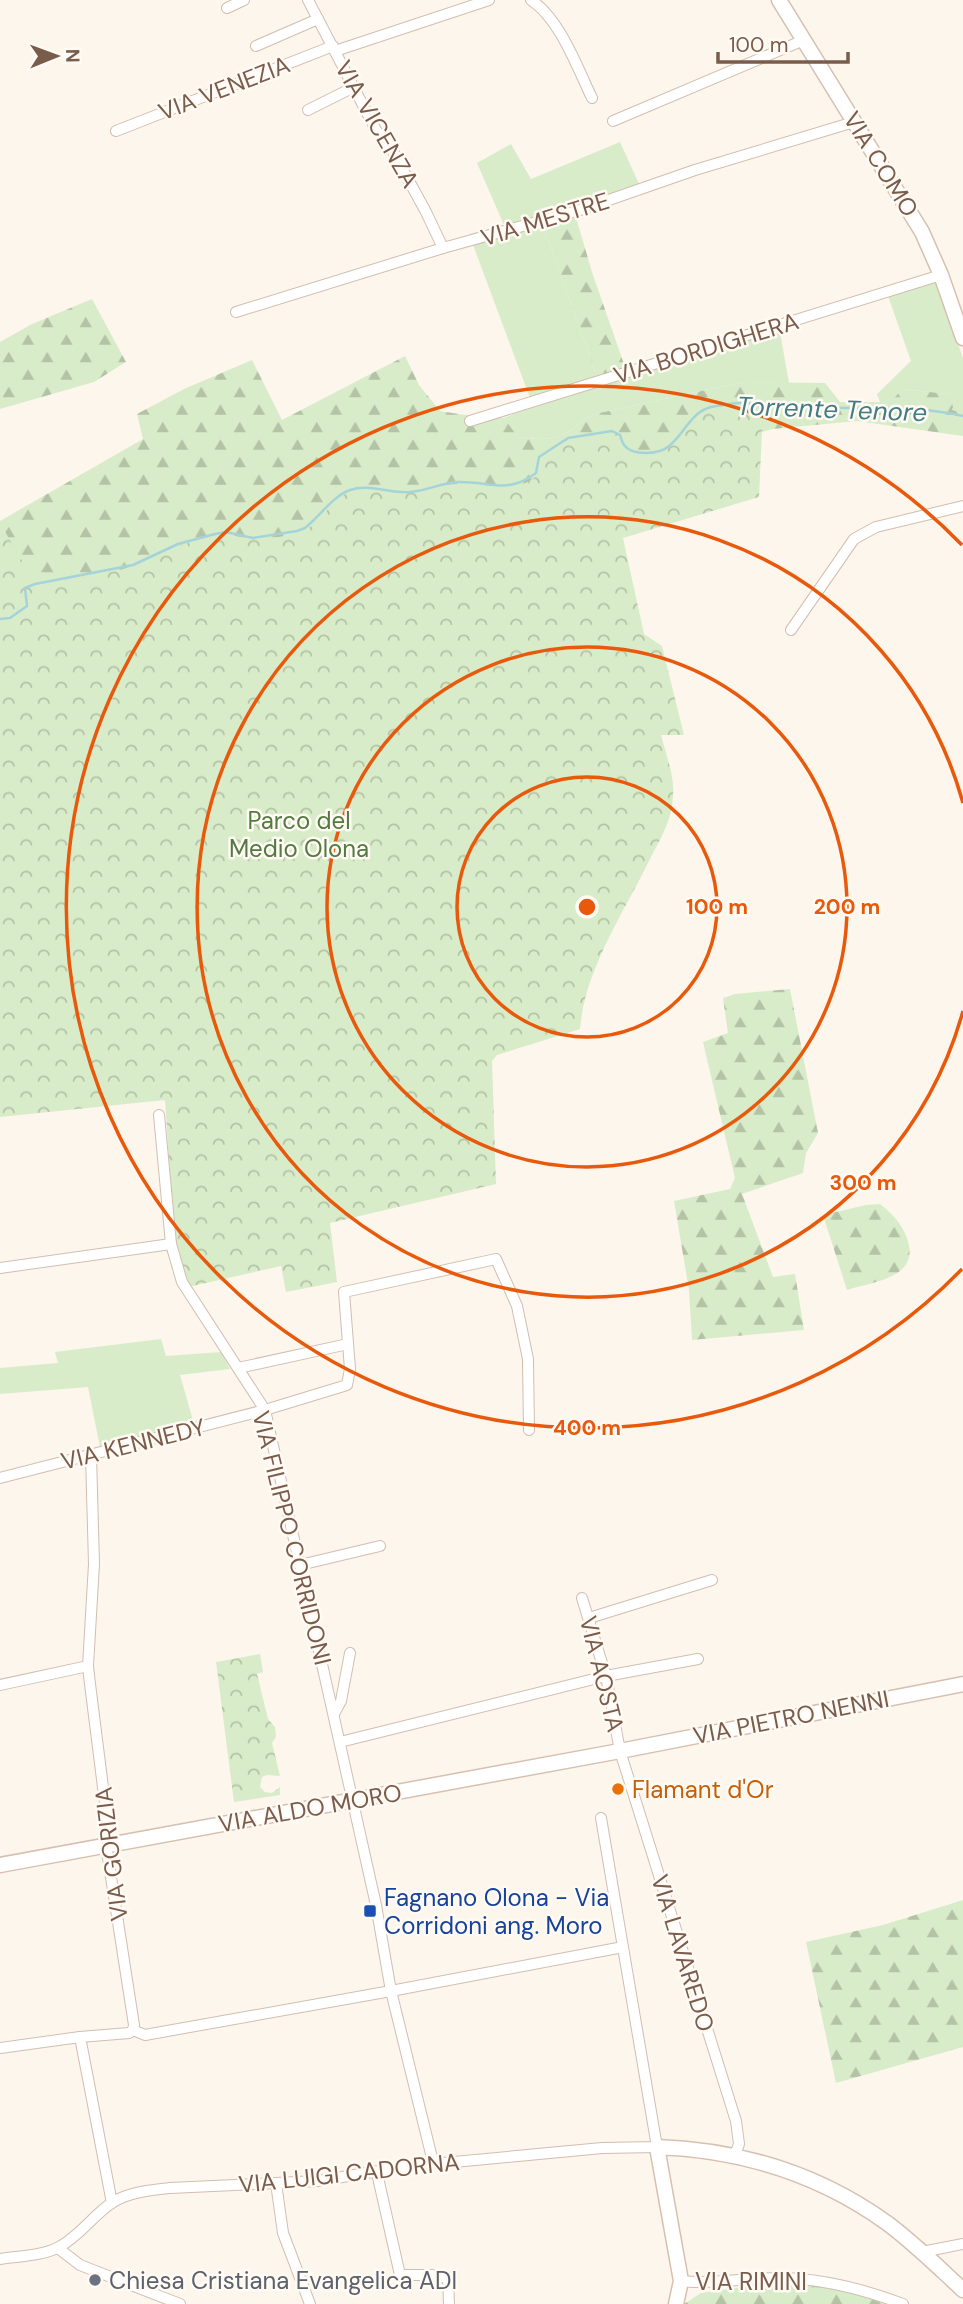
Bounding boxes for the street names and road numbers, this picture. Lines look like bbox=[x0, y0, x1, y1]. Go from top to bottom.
street label: VIA VENEZIA bbox=[154, 49, 294, 127]
street label: VIA VICENZA bbox=[328, 55, 426, 193]
street label: VIA COMO bbox=[836, 106, 926, 222]
street label: VIA MESTRE bbox=[477, 185, 613, 253]
street label: VIA BORDIGHERA bbox=[610, 305, 802, 391]
street label: VIA FILIPPO CORRIDONI bbox=[245, 1408, 339, 1668]
street label: VIA KENNEDY bbox=[58, 1411, 208, 1477]
street label: VIA AOSTA bbox=[573, 1613, 631, 1735]
street label: VIA PIETRO NENNI bbox=[691, 1683, 891, 1751]
street label: VIA ALDO MORO bbox=[216, 1777, 404, 1839]
street label: VIA GORIZIA bbox=[87, 1785, 135, 1923]
street label: VIA LAVAREDO bbox=[644, 1871, 722, 2035]
street label: VIA LUIGI CADORNA bbox=[237, 2146, 461, 2200]
street label: VIA RIMINI bbox=[695, 2266, 807, 2297]

